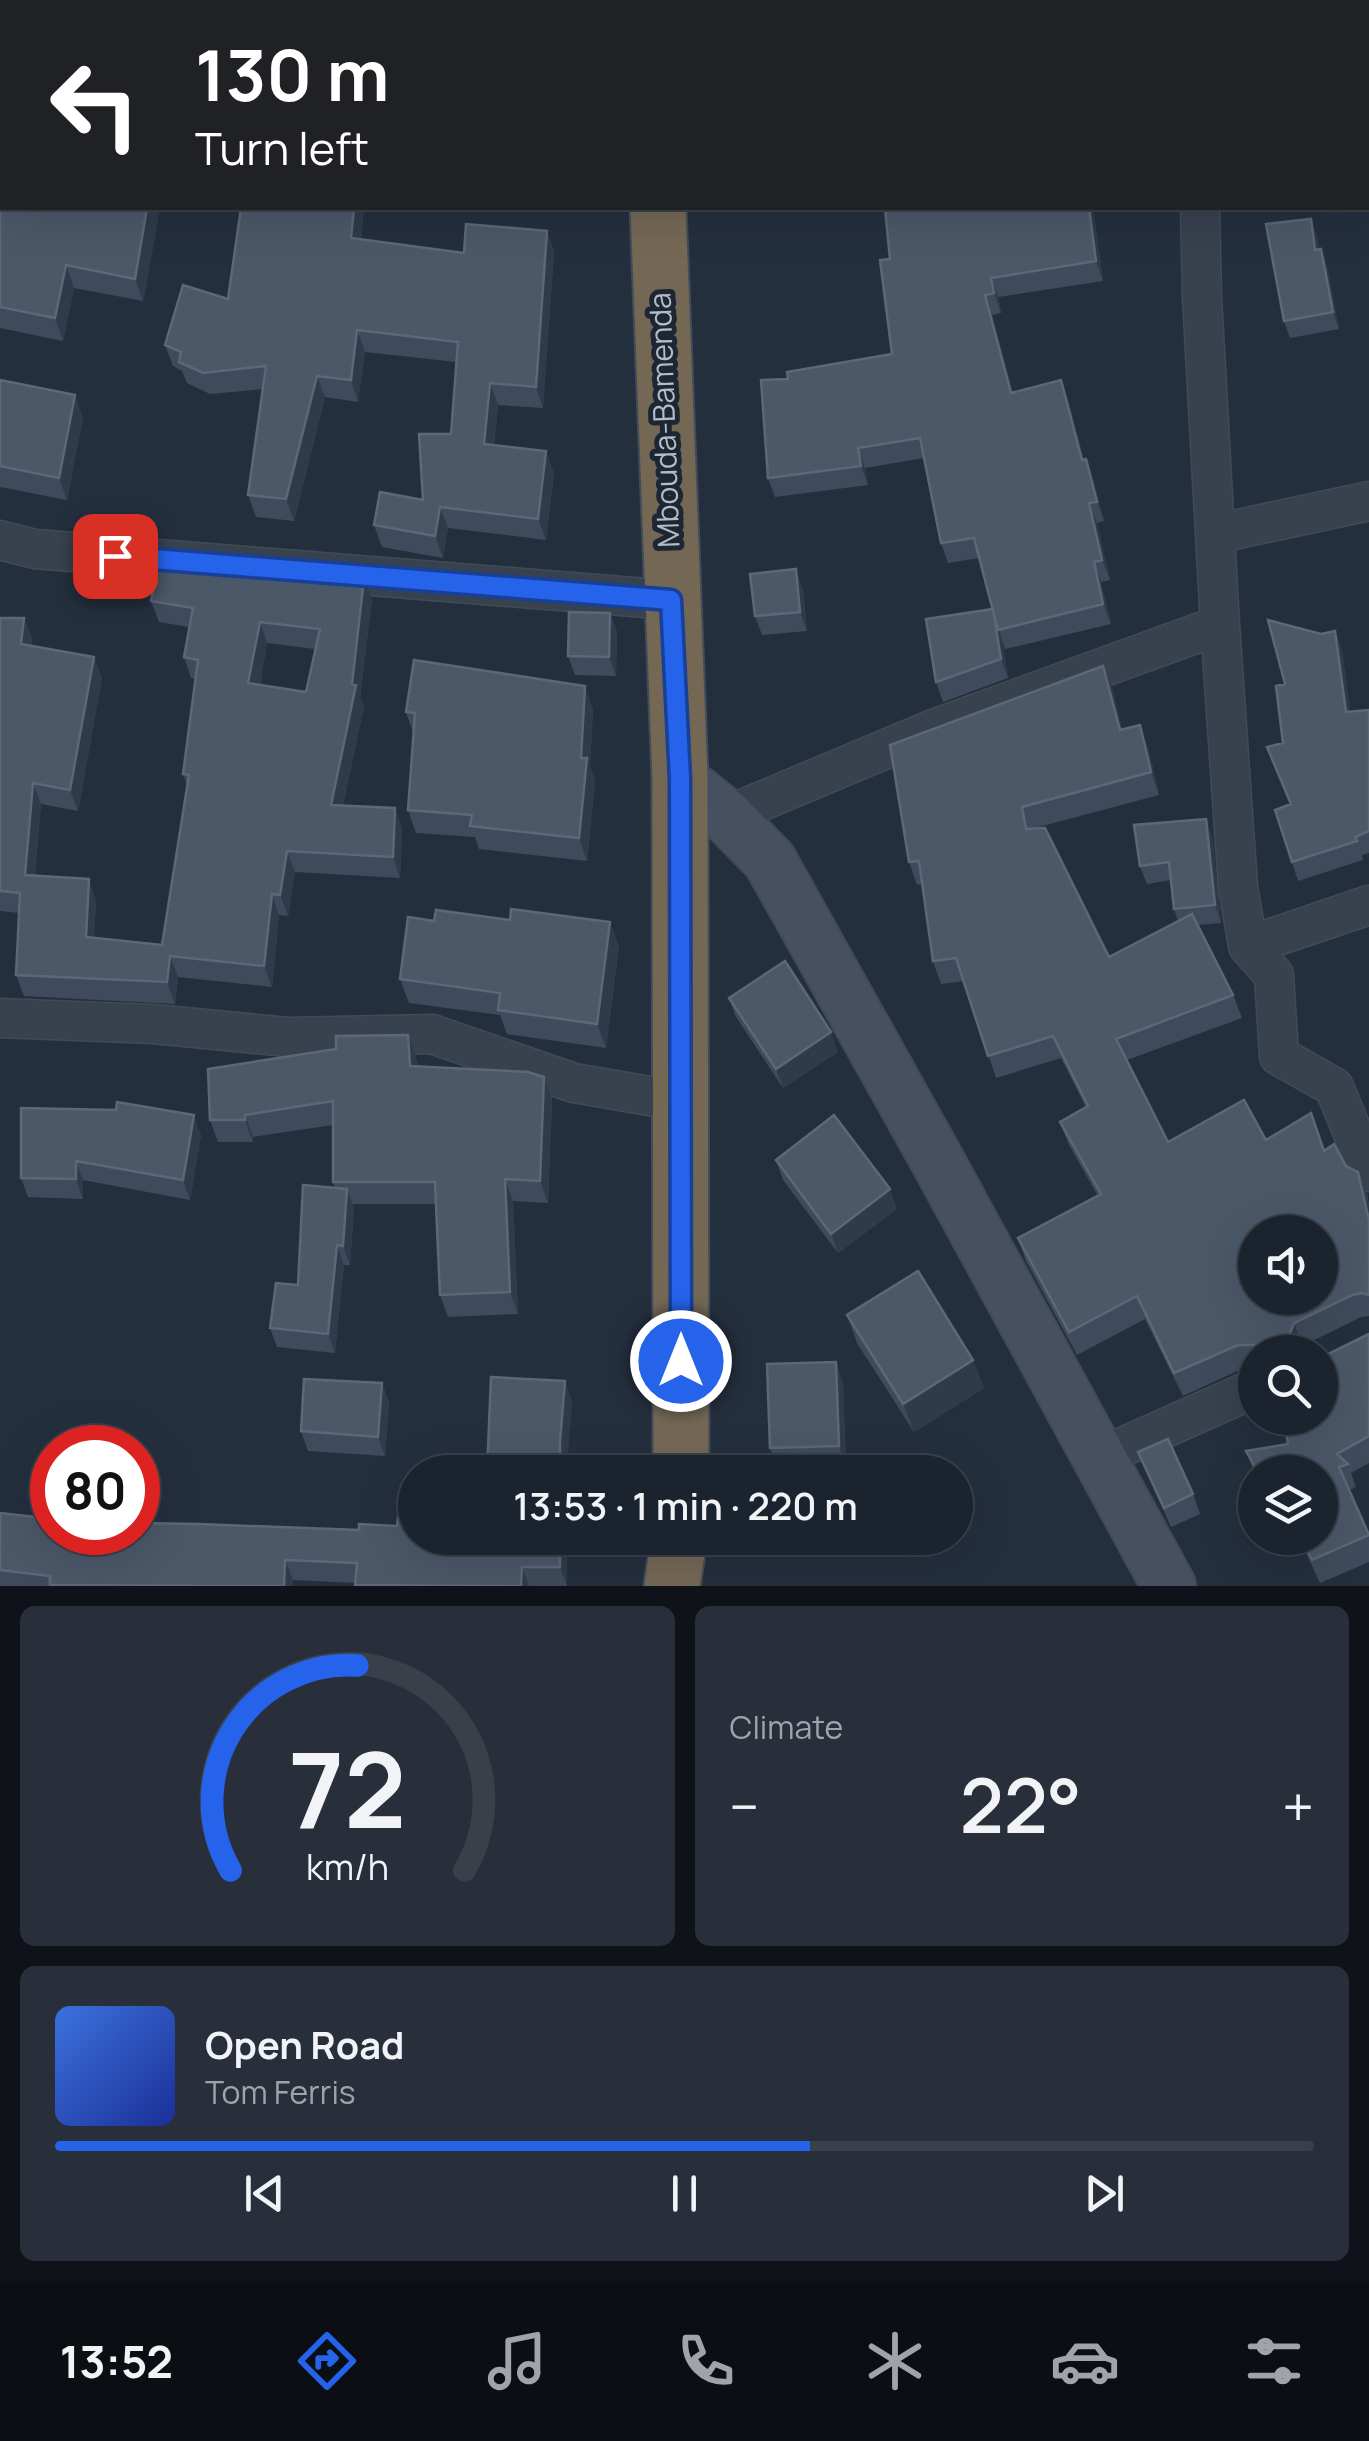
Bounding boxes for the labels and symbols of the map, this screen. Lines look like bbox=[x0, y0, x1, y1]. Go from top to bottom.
street label: Mbouda-Bamenda bbox=[639, 292, 688, 548]
pin bbox=[73, 514, 158, 599]
position arrow bbox=[629, 1309, 733, 1413]
speed limit sign: 80 bbox=[30, 1425, 160, 1555]

